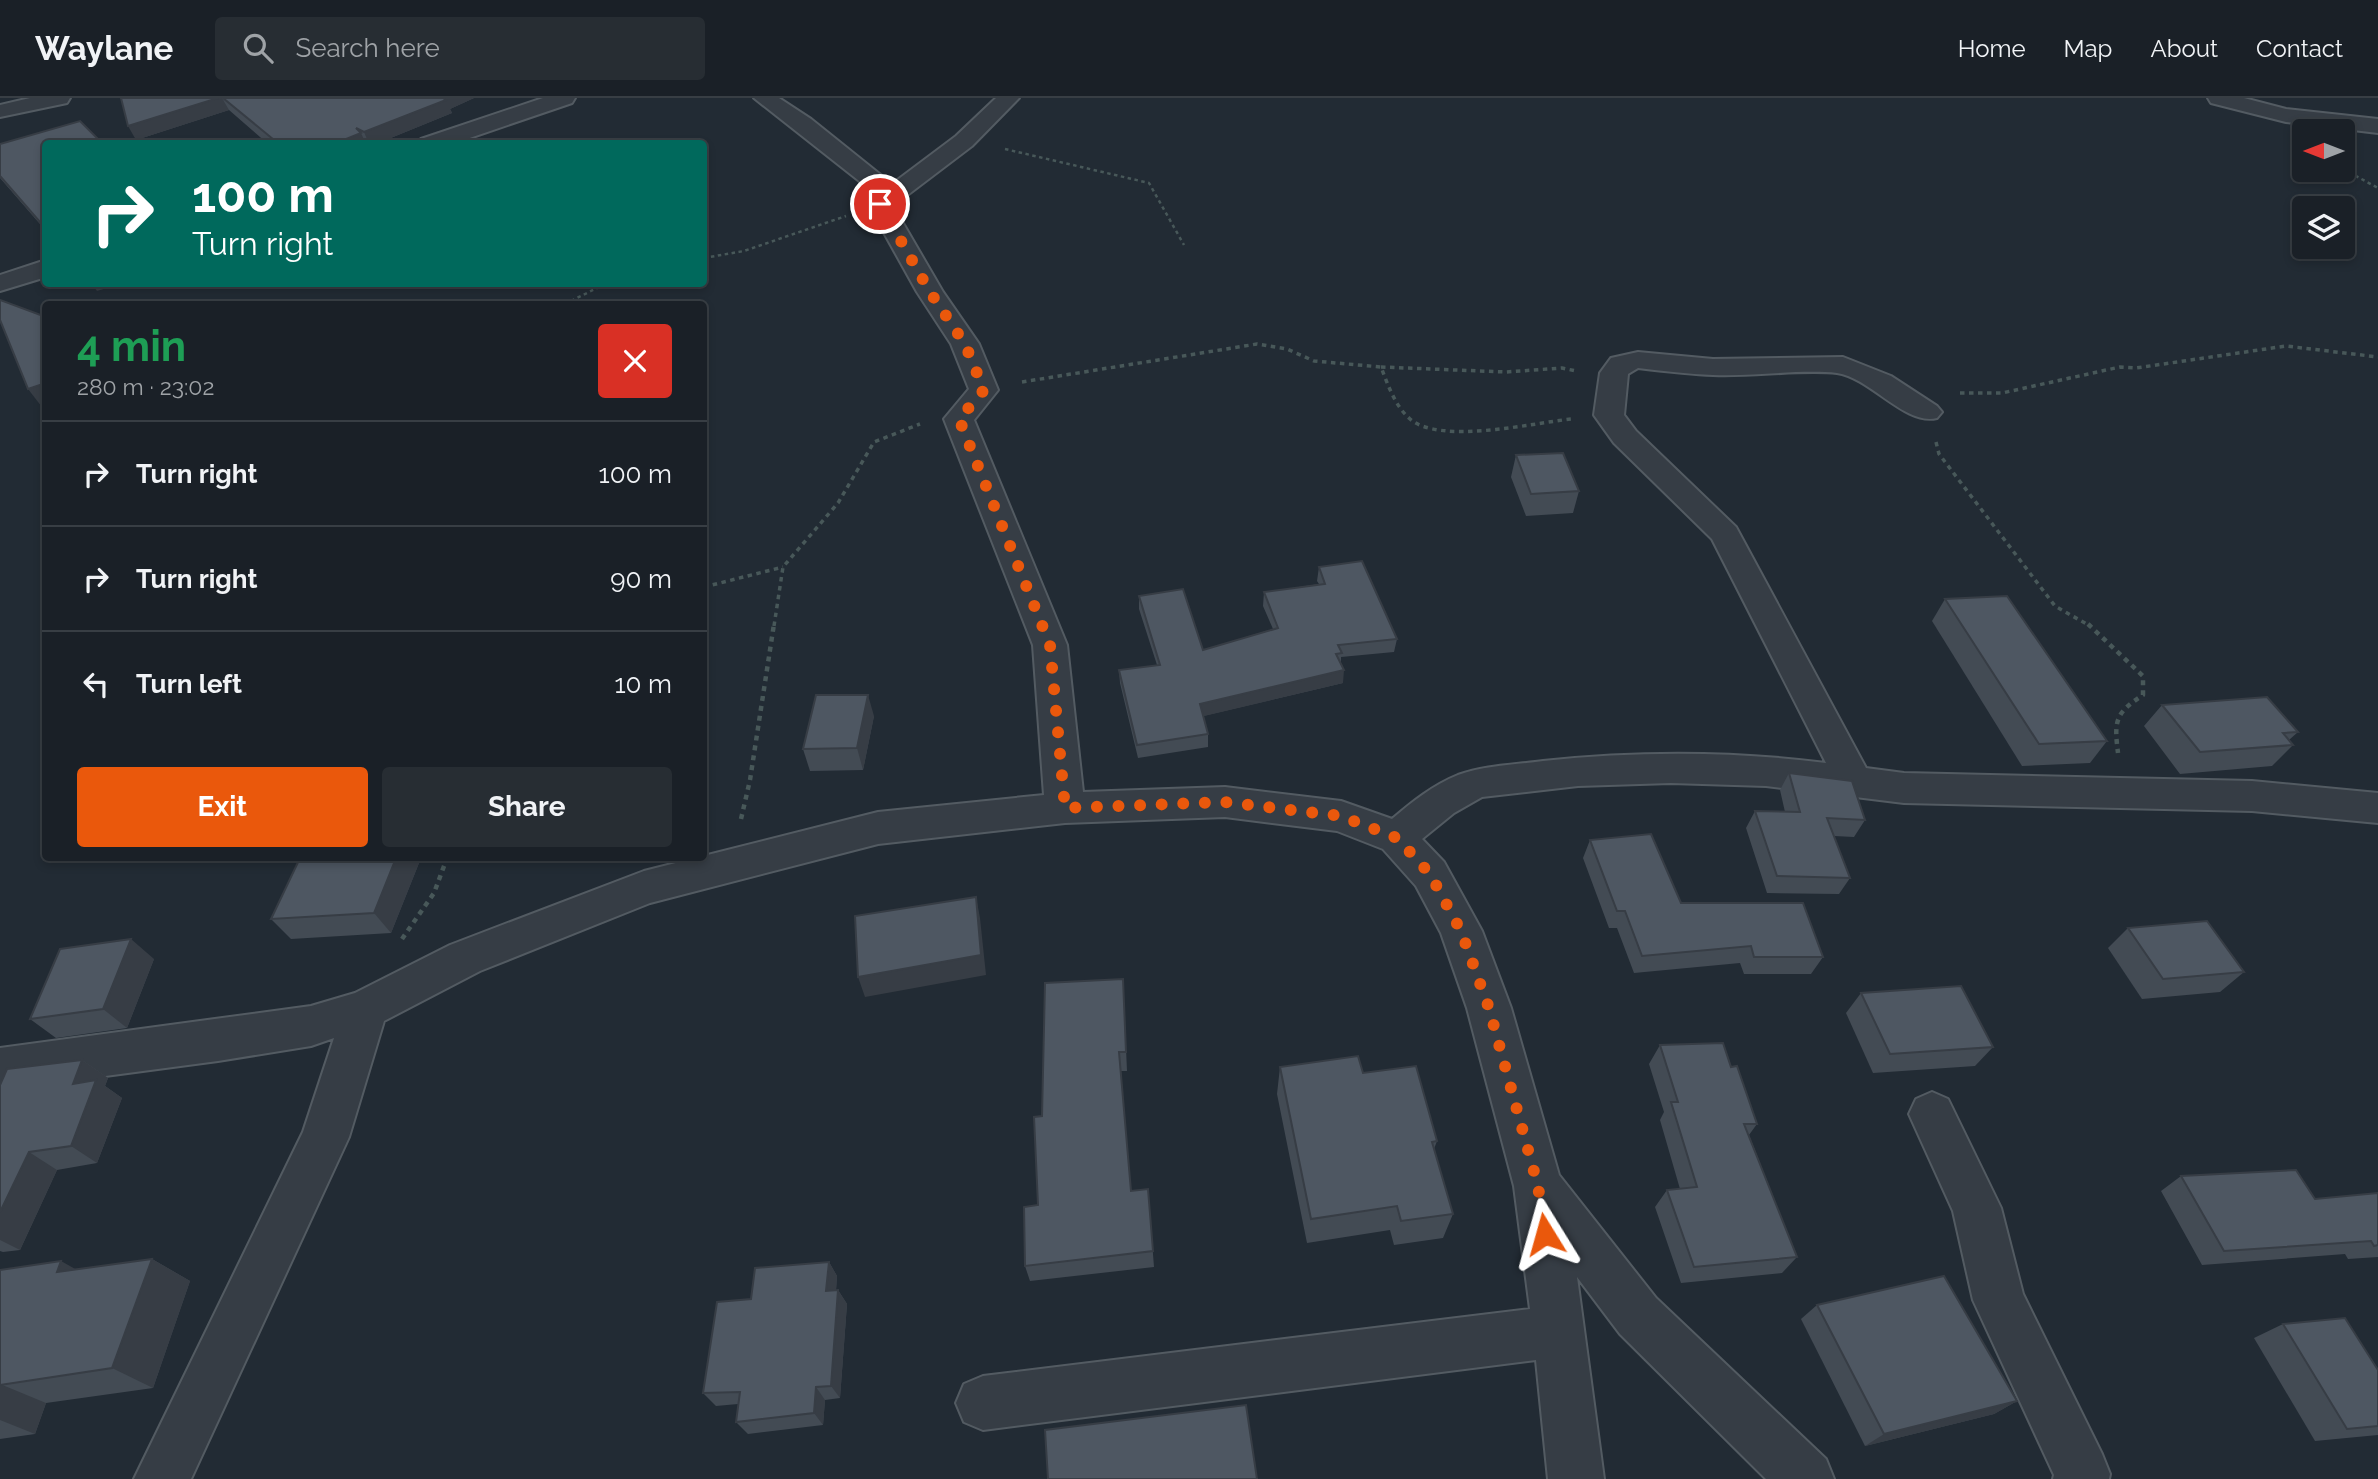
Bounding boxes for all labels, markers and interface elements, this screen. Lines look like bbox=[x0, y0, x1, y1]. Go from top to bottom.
search box bbox=[215, 17, 705, 80]
text: Waylane bbox=[35, 29, 173, 68]
icon: search bbox=[239, 29, 277, 67]
text: Search here bbox=[295, 33, 440, 63]
text: Home bbox=[1958, 34, 2026, 63]
text: Map bbox=[2064, 34, 2112, 63]
text: About bbox=[2150, 34, 2218, 63]
text: Contact bbox=[2256, 34, 2343, 63]
north arrow bbox=[2292, 119, 2356, 182]
map controls bbox=[2292, 119, 2355, 259]
text: 100 m bbox=[192, 166, 334, 223]
icon: right bbox=[77, 168, 168, 259]
pin bbox=[850, 174, 910, 234]
icon: arrive bbox=[861, 185, 899, 223]
button: layers bbox=[2292, 196, 2355, 259]
text: Turn right bbox=[192, 225, 333, 262]
text: 4 min bbox=[77, 322, 186, 371]
button: close bbox=[598, 324, 672, 398]
text: 280 m · 23:02 bbox=[77, 373, 214, 400]
icon: right bbox=[77, 455, 115, 493]
text: Turn right bbox=[136, 459, 257, 489]
text: 100 m bbox=[599, 459, 672, 489]
icon: right bbox=[77, 560, 115, 598]
text: Turn right bbox=[136, 564, 257, 594]
text: 90 m bbox=[610, 564, 672, 594]
icon: left bbox=[77, 665, 115, 703]
text: Turn left bbox=[136, 669, 242, 699]
text: 10 m bbox=[614, 669, 672, 699]
button: Exit bbox=[77, 767, 368, 847]
button: Share bbox=[382, 767, 672, 847]
position arrow bbox=[1508, 1197, 1582, 1271]

